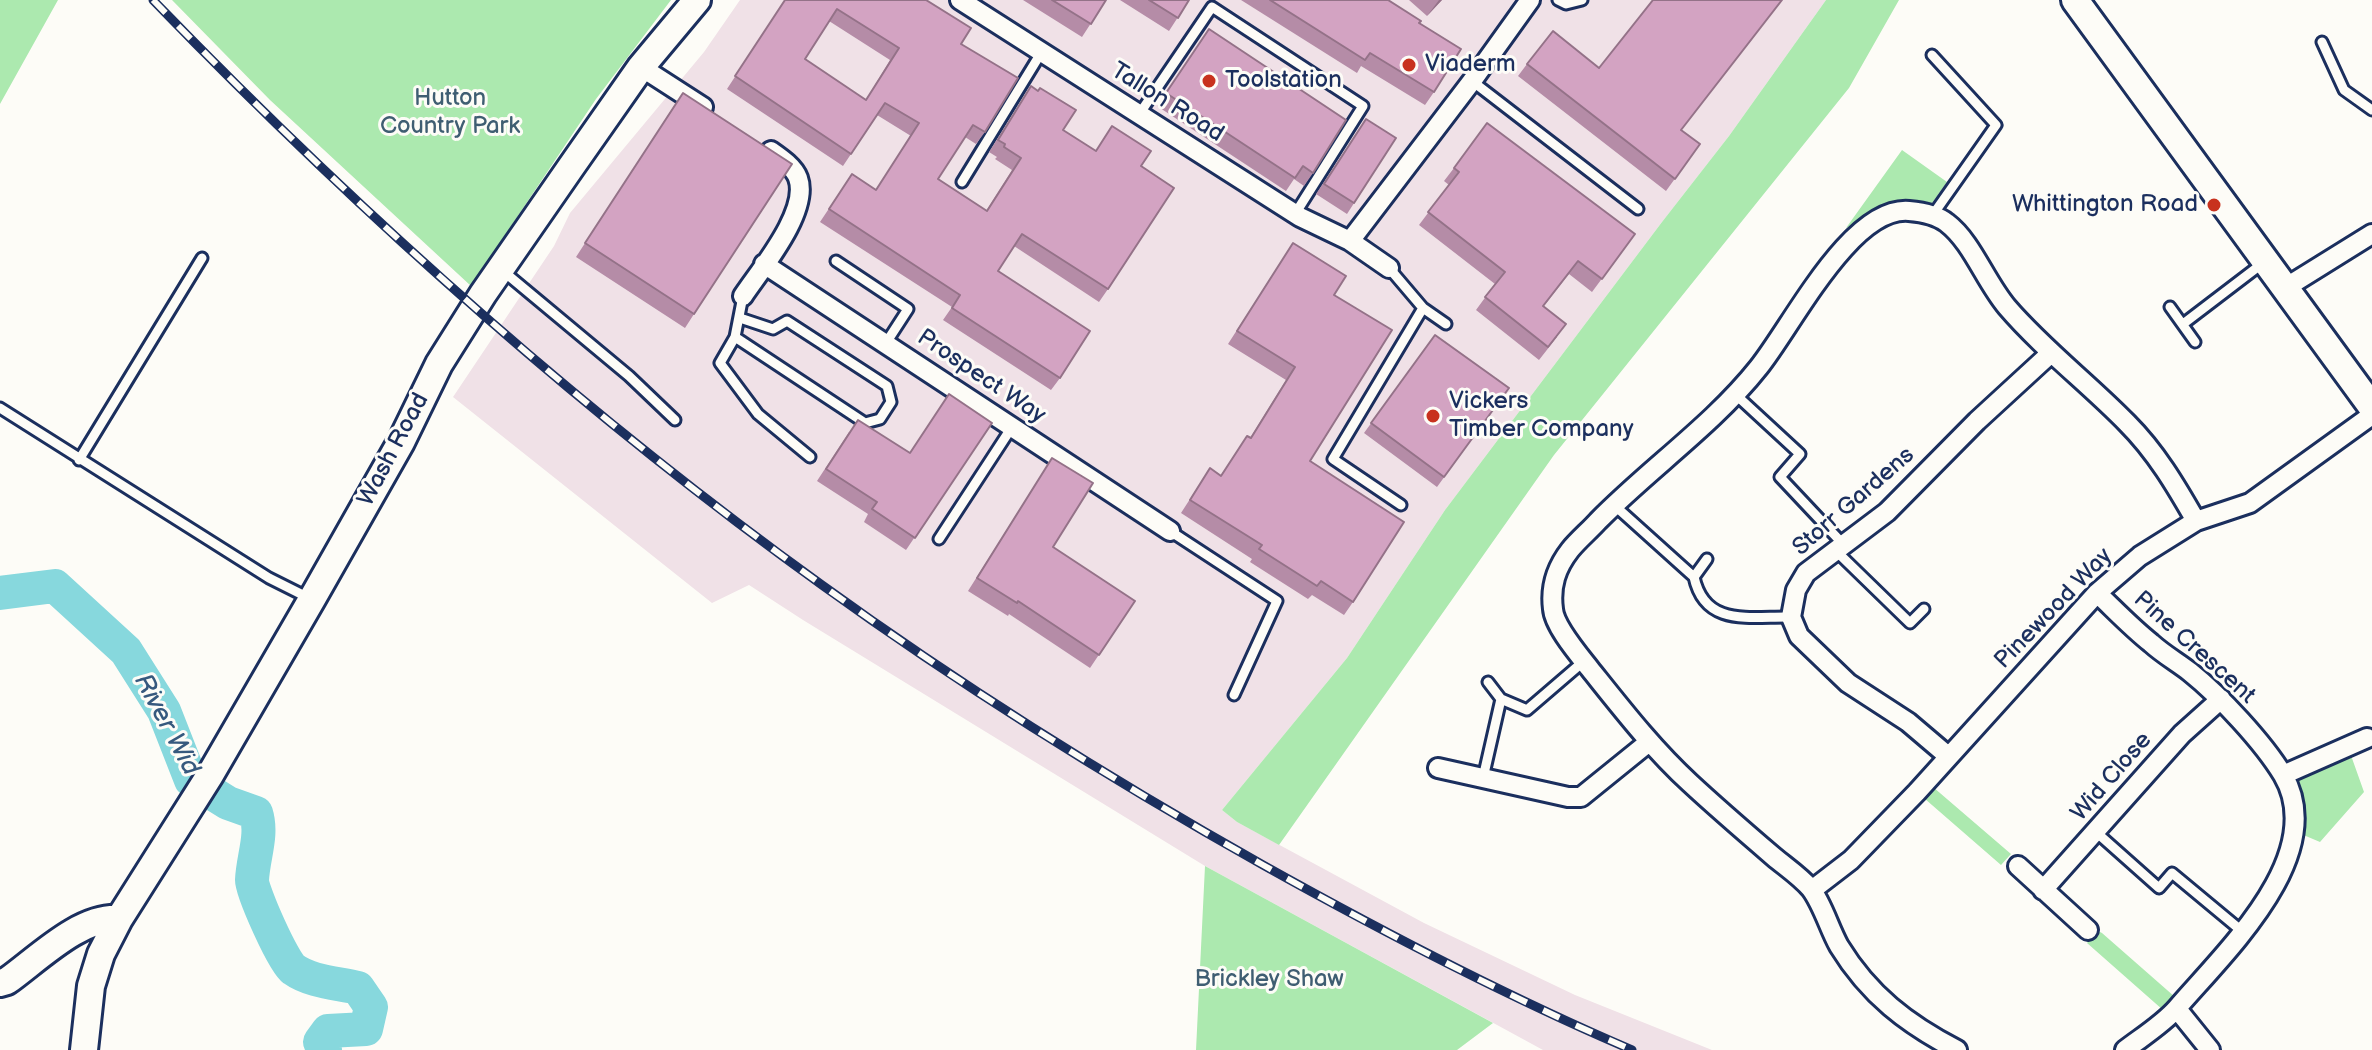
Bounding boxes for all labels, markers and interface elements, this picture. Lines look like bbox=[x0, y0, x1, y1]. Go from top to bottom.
place label: Viaderm bbox=[1425, 51, 1516, 79]
marker: Viaderm bbox=[1400, 56, 1418, 74]
street label: Tallon Road bbox=[1105, 57, 1229, 149]
place label: Toolstation bbox=[1225, 67, 1342, 95]
marker: Toolstation bbox=[1200, 72, 1218, 90]
park label: Hutton Country Park bbox=[380, 85, 520, 141]
place label: Whittington Road bbox=[2012, 191, 2198, 219]
marker: Whittington Road bbox=[2205, 196, 2223, 214]
street label: Prospect Way bbox=[911, 324, 1051, 430]
place label: Vickers Timber Company bbox=[1449, 388, 1633, 444]
street label: Wash Road bbox=[352, 389, 436, 511]
marker: Vickers Timber Company bbox=[1424, 407, 1442, 425]
street label: Storr Gardens bbox=[1787, 441, 1921, 563]
street label: Pinewood Way bbox=[1989, 543, 2119, 675]
street label: Pine Crescent bbox=[2127, 586, 2261, 710]
water label: River Wid bbox=[126, 669, 206, 781]
street label: Wid Close bbox=[2066, 727, 2158, 827]
park label: Brickley Shaw bbox=[1194, 966, 1344, 994]

